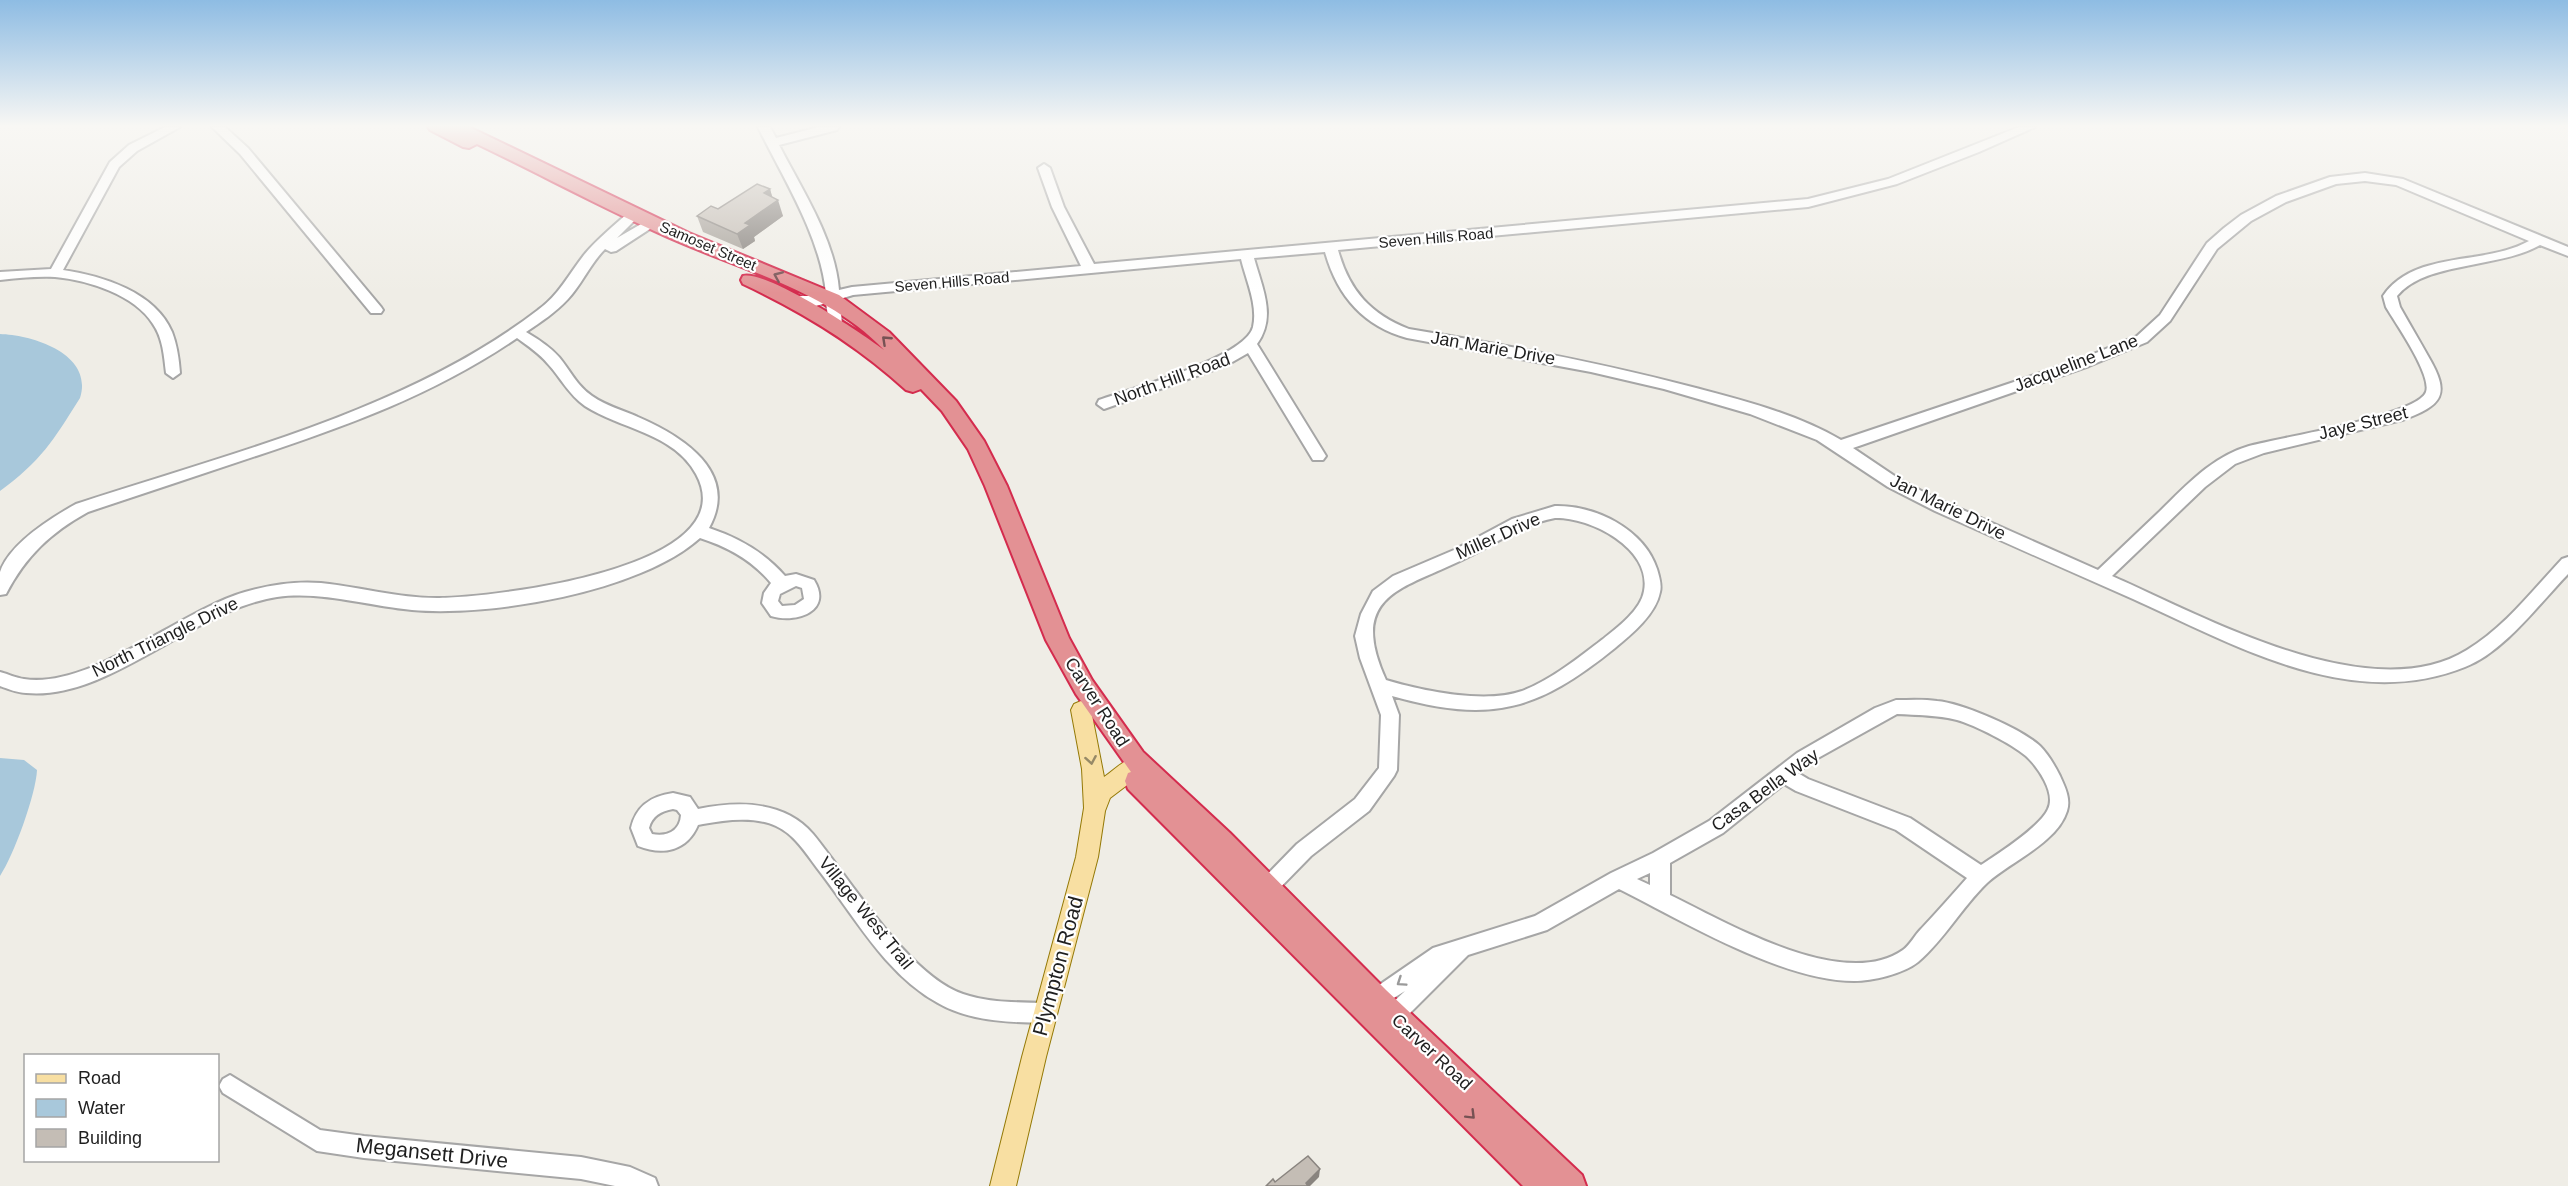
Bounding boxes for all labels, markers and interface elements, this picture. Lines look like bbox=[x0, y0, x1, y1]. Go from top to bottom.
street label: Samoset Street bbox=[657, 218, 760, 274]
street label: Seven Hills Road bbox=[1378, 224, 1494, 251]
street label: Seven Hills Road bbox=[894, 268, 1010, 295]
one-way arrow bbox=[773, 271, 784, 283]
street label: Jan Marie Drive bbox=[1429, 327, 1557, 369]
street label: Jacqueline Lane bbox=[2011, 330, 2141, 396]
one-way arrow bbox=[882, 336, 893, 347]
street label: North Hill Road bbox=[1111, 349, 1233, 409]
street label: Jaye Street bbox=[2316, 402, 2410, 444]
street label: Jan Marie Drive bbox=[1887, 470, 2009, 544]
street label: Miller Drive bbox=[1453, 509, 1543, 563]
street label: North Triangle Drive bbox=[89, 593, 241, 681]
street label: Carver Road bbox=[1061, 654, 1133, 750]
street label: Casa Bella Way bbox=[1708, 744, 1822, 836]
one-way arrow bbox=[1084, 755, 1097, 765]
street label: Village West Trail bbox=[815, 853, 917, 973]
street label: Plympton Road bbox=[1028, 894, 1087, 1038]
one-way arrow bbox=[1396, 975, 1407, 986]
street label: Carver Road bbox=[1388, 1010, 1476, 1094]
legend bbox=[24, 1054, 219, 1162]
text: Road bbox=[78, 1068, 121, 1088]
text: Water bbox=[78, 1098, 125, 1118]
one-way arrow bbox=[1464, 1108, 1475, 1118]
text: Building bbox=[78, 1128, 142, 1148]
street label: Megansett Drive bbox=[355, 1133, 509, 1172]

